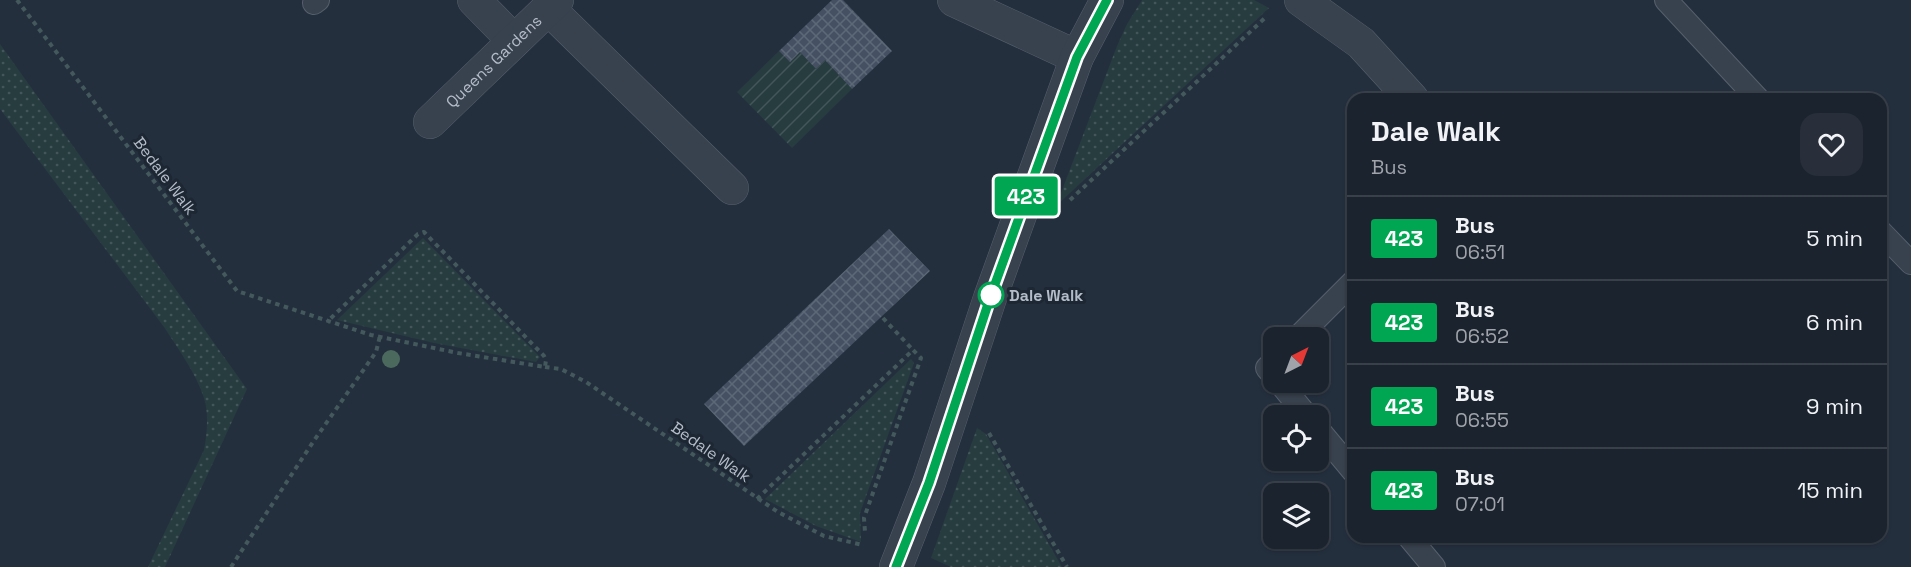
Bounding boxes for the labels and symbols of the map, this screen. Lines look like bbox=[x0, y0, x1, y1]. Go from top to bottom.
street label: Queens Gardens bbox=[441, 10, 546, 112]
street label: Bedale Walk bbox=[129, 133, 201, 220]
line badge: 423 bbox=[992, 176, 1060, 216]
marker: Dale Walk bbox=[978, 282, 1004, 308]
place label: Dale Walk bbox=[1009, 285, 1083, 306]
north arrow bbox=[1263, 327, 1329, 393]
street label: Bedale Walk bbox=[667, 417, 755, 487]

